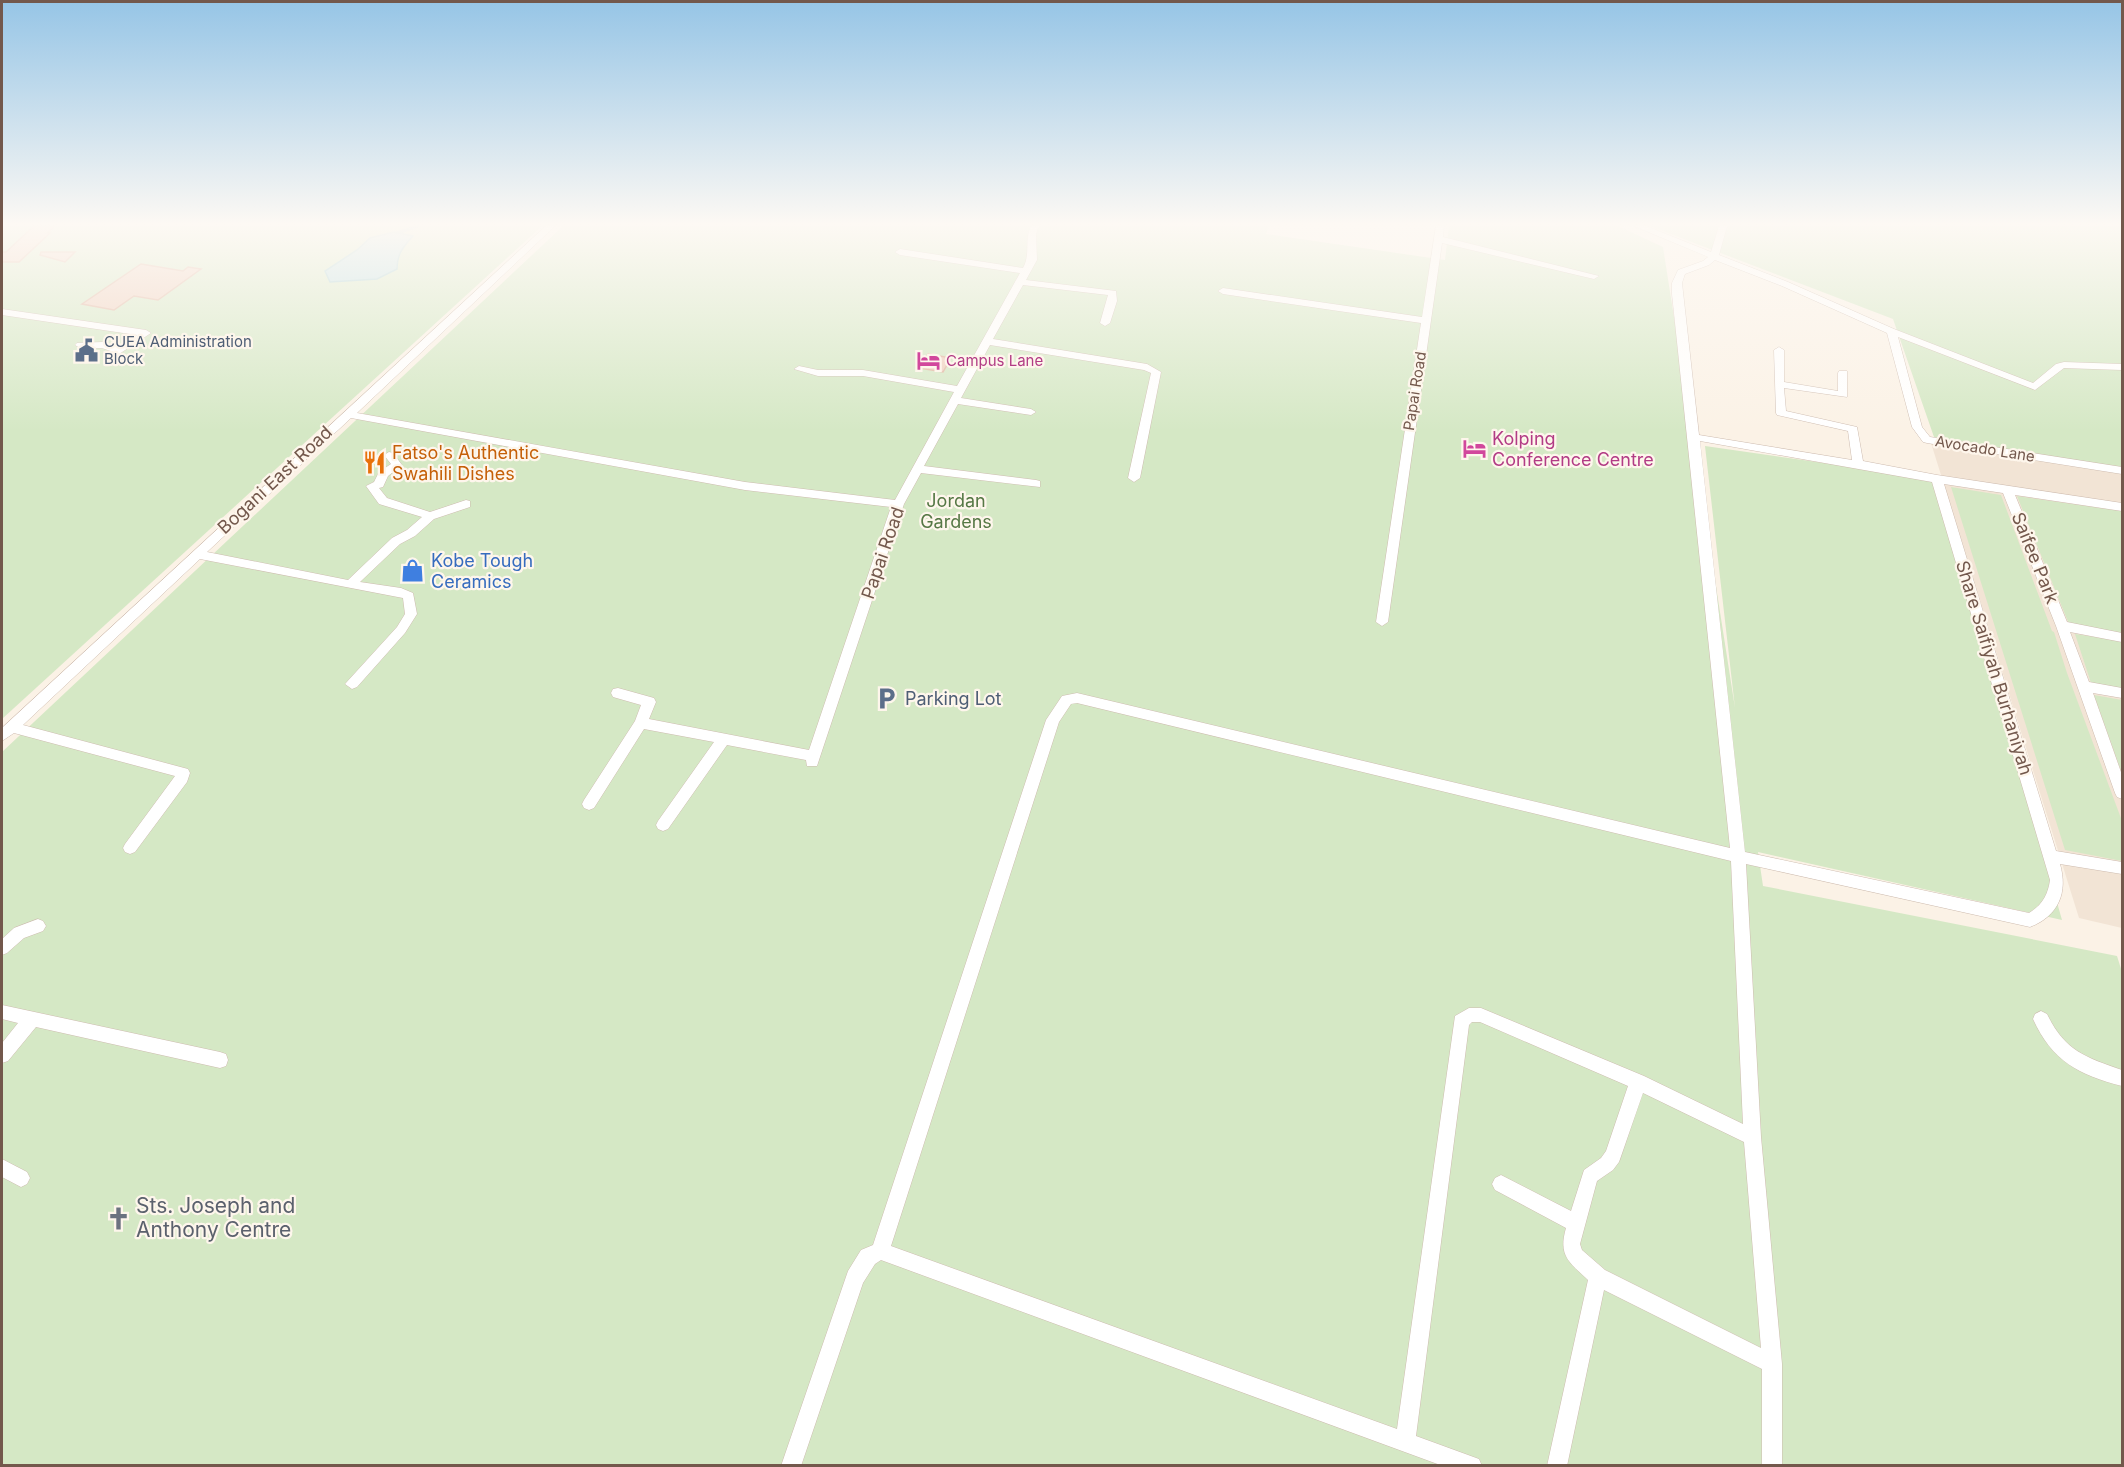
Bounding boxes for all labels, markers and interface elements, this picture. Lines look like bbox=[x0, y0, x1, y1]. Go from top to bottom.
place label: CUEA Administration Block bbox=[104, 332, 252, 368]
public building icon: CUEA Administration Block bbox=[73, 338, 99, 364]
hotel icon: Campus Lane bbox=[915, 348, 941, 374]
street label: Papai Road bbox=[1399, 350, 1430, 432]
place label: Campus Lane bbox=[946, 351, 1043, 370]
street label: Bogani East Road bbox=[213, 421, 336, 538]
place label: Kolping Conference Centre bbox=[1492, 428, 1654, 470]
street label: Avocado Lane bbox=[1934, 431, 2036, 466]
hotel icon: Kolping Conference Centre bbox=[1461, 436, 1487, 462]
place label: Fatso's Authentic Swahili Dishes bbox=[392, 442, 539, 484]
restaurant icon: Fatso's Authentic Swahili Dishes bbox=[361, 450, 387, 476]
park label: Jordan Gardens bbox=[920, 490, 992, 532]
street label: Papai Road bbox=[857, 504, 908, 602]
street label: Saifee Park bbox=[2008, 509, 2063, 607]
place label: Kobe Tough Ceramics bbox=[431, 550, 533, 592]
shop icon: Kobe Tough Ceramics bbox=[400, 558, 426, 584]
street label: Share Saifiyah Burhaniyah bbox=[1952, 558, 2037, 778]
parking icon: Parking Lot bbox=[874, 686, 900, 712]
place label: Parking Lot bbox=[905, 688, 1002, 709]
place label: Sts. Joseph and Anthony Centre bbox=[136, 1193, 295, 1242]
church icon: Sts. Joseph and Anthony Centre bbox=[105, 1205, 131, 1231]

